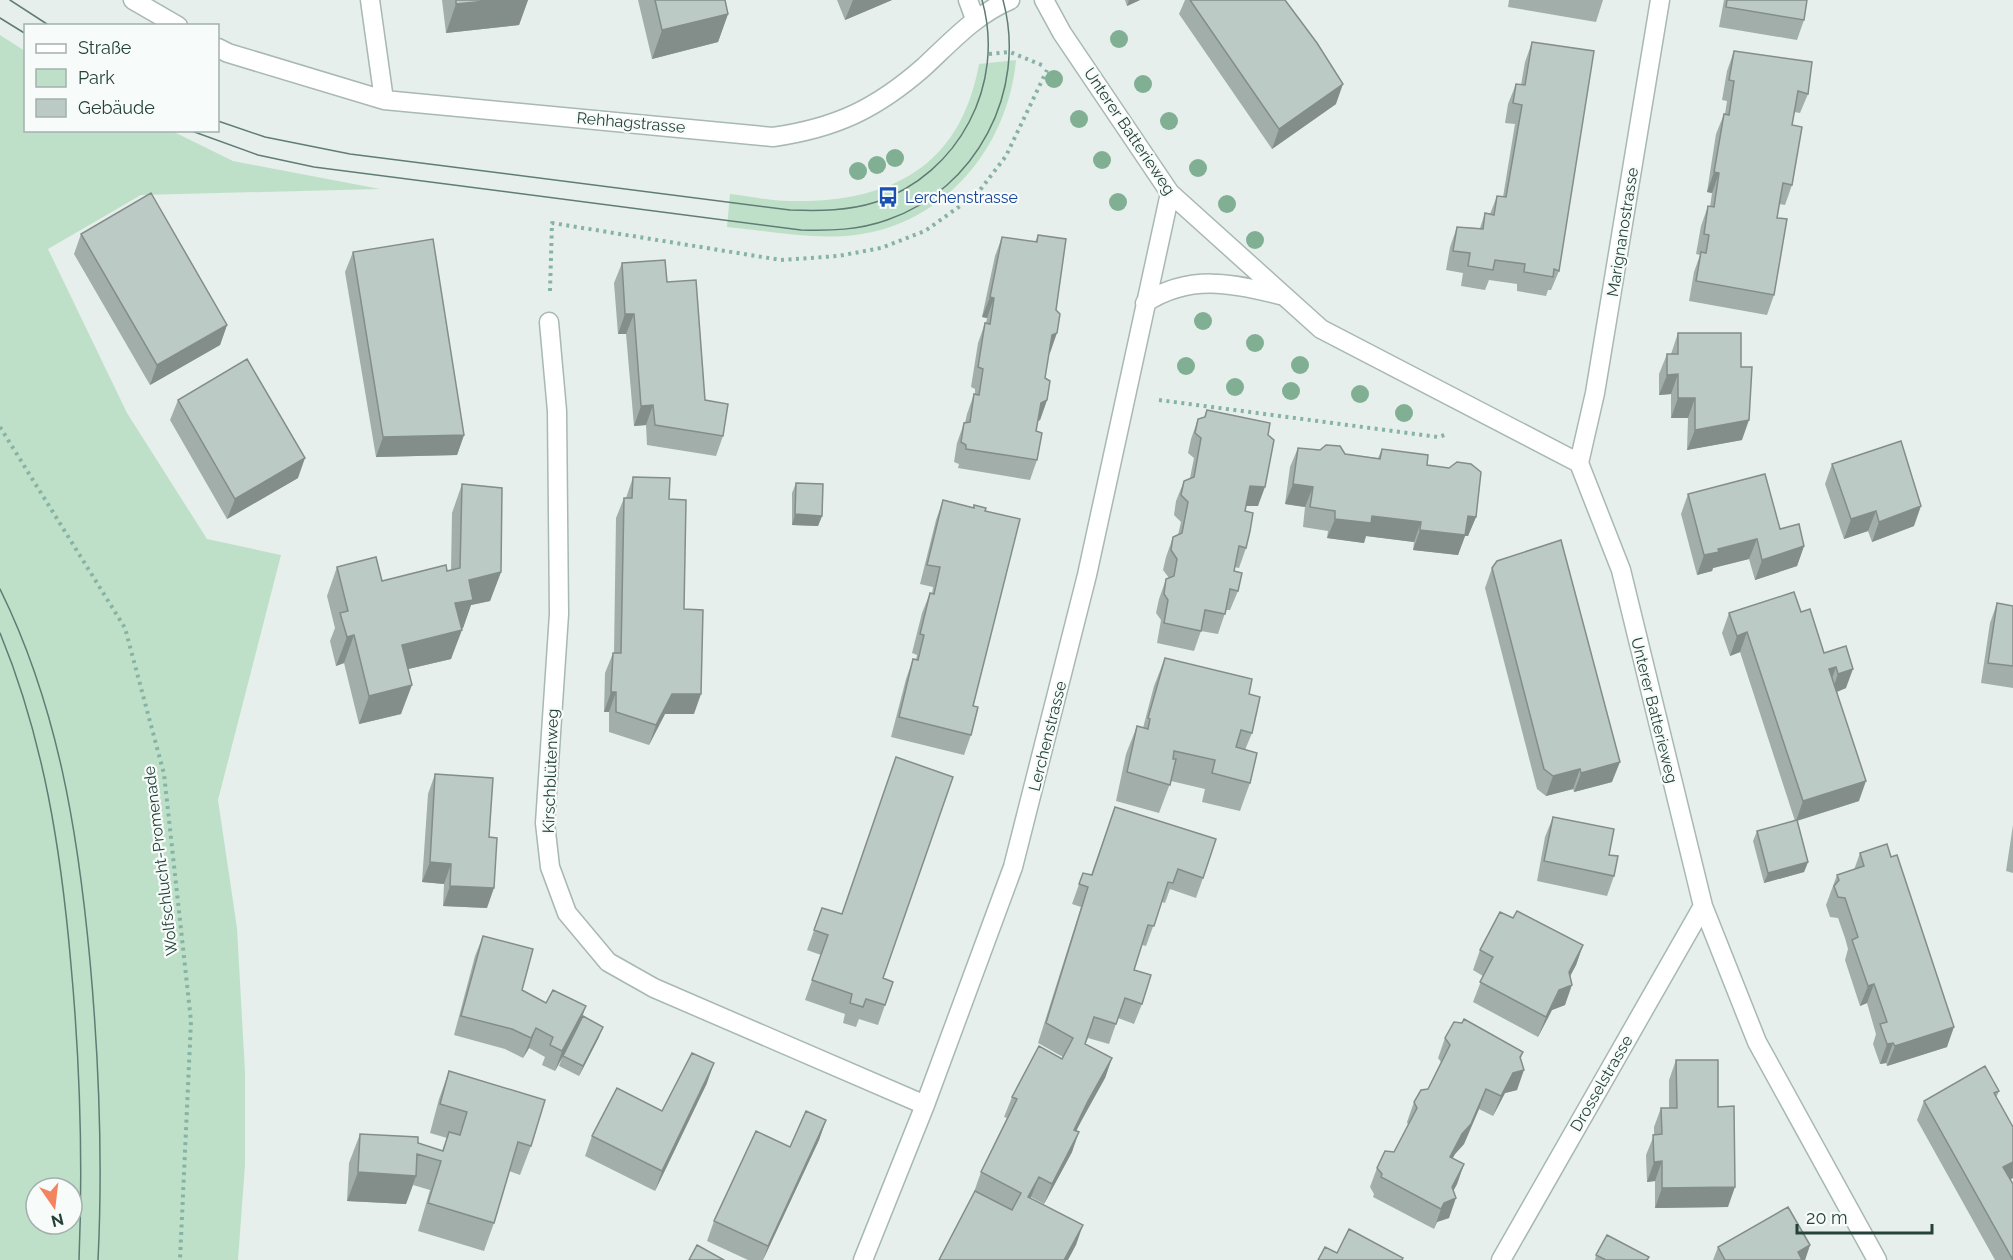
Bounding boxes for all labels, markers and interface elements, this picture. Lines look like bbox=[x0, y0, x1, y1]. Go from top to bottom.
legend bbox=[24, 24, 219, 132]
text: Straße bbox=[78, 37, 132, 58]
street label: Unterer Batterieweg bbox=[1080, 64, 1179, 199]
text: Park bbox=[78, 67, 115, 88]
text: Gebäude bbox=[78, 97, 155, 118]
street label: Rehhagstrasse bbox=[576, 108, 686, 137]
street label: Marignanostrasse bbox=[1603, 166, 1642, 298]
bus stop icon: Lerchenstrasse bbox=[876, 185, 900, 209]
place label: Lerchenstrasse bbox=[905, 188, 1018, 207]
street label: Unterer Batterieweg bbox=[1627, 635, 1682, 785]
street label: Lerchenstrasse bbox=[1025, 679, 1070, 793]
street label: Kirschblütenweg bbox=[539, 708, 562, 834]
street label: Wolfschlucht-Promenade bbox=[139, 765, 182, 957]
street label: Drosselstrasse bbox=[1566, 1032, 1637, 1135]
north arrow bbox=[24, 1176, 84, 1236]
scale bar bbox=[1797, 1197, 1932, 1235]
text: 20 m bbox=[1806, 1207, 1848, 1228]
text: N bbox=[49, 1209, 66, 1231]

